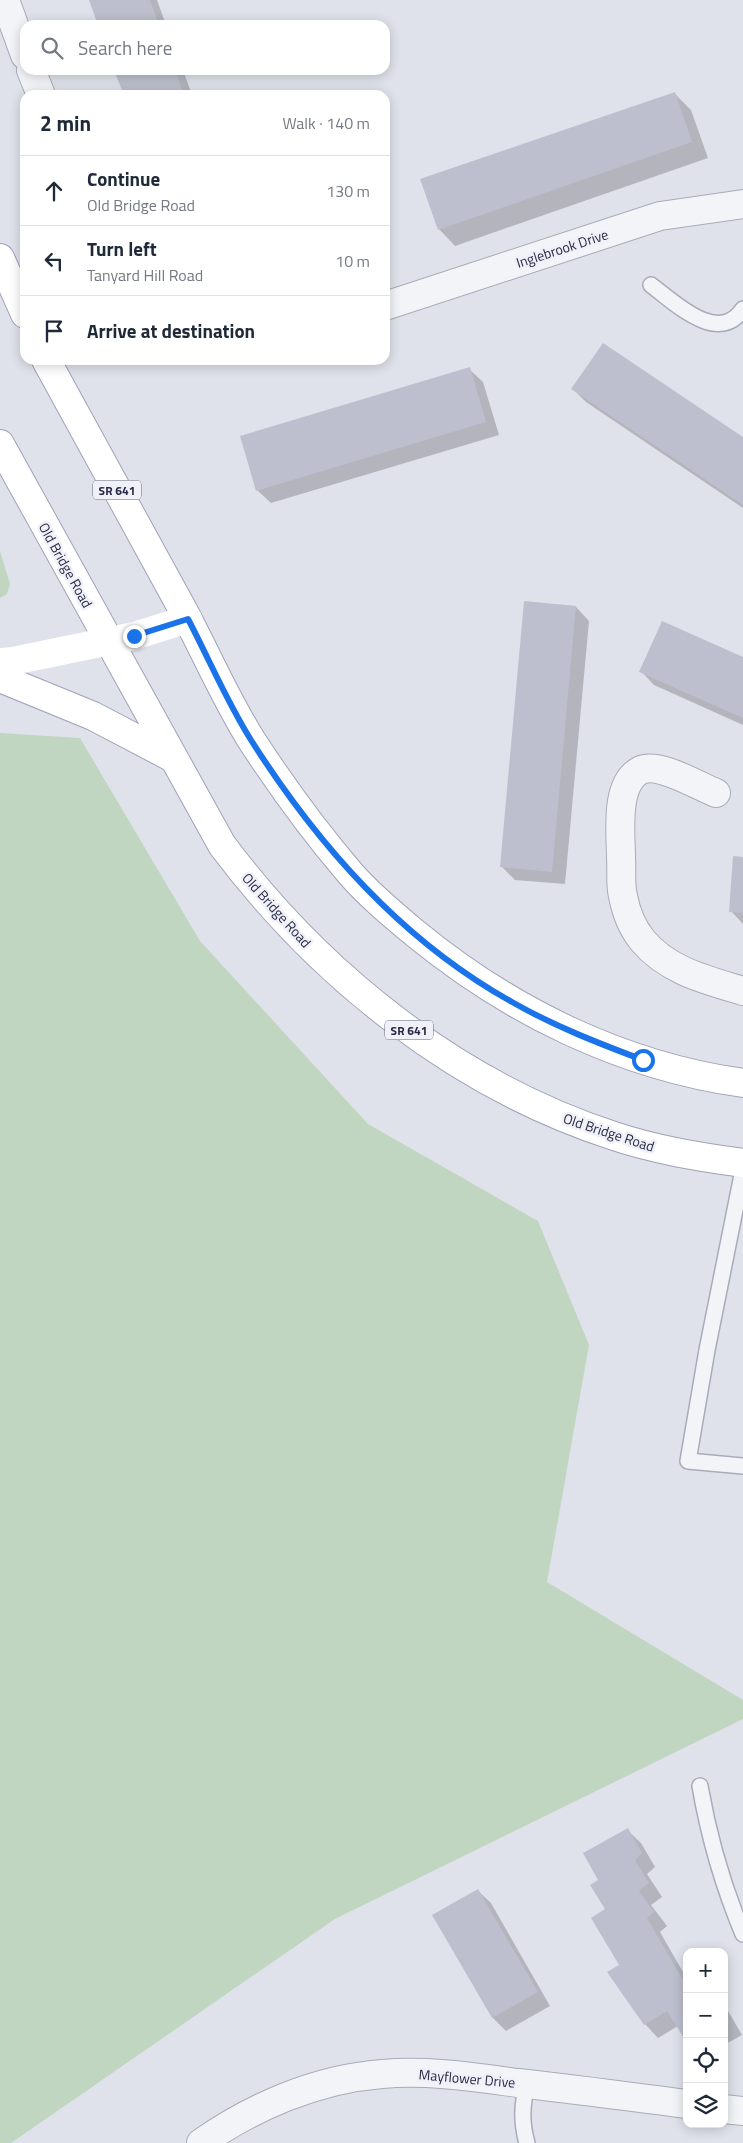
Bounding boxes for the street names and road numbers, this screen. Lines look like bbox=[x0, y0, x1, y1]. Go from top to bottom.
street label: Inglebrook Drive bbox=[513, 223, 611, 273]
road number: SR 641 bbox=[93, 480, 141, 500]
street label: Old Bridge Road bbox=[34, 519, 98, 611]
street label: Old Bridge Road bbox=[238, 868, 316, 952]
road number: SR 641 bbox=[385, 1020, 433, 1040]
street label: Old Bridge Road bbox=[561, 1107, 657, 1157]
street label: Mayflower Drive bbox=[418, 2063, 516, 2093]

